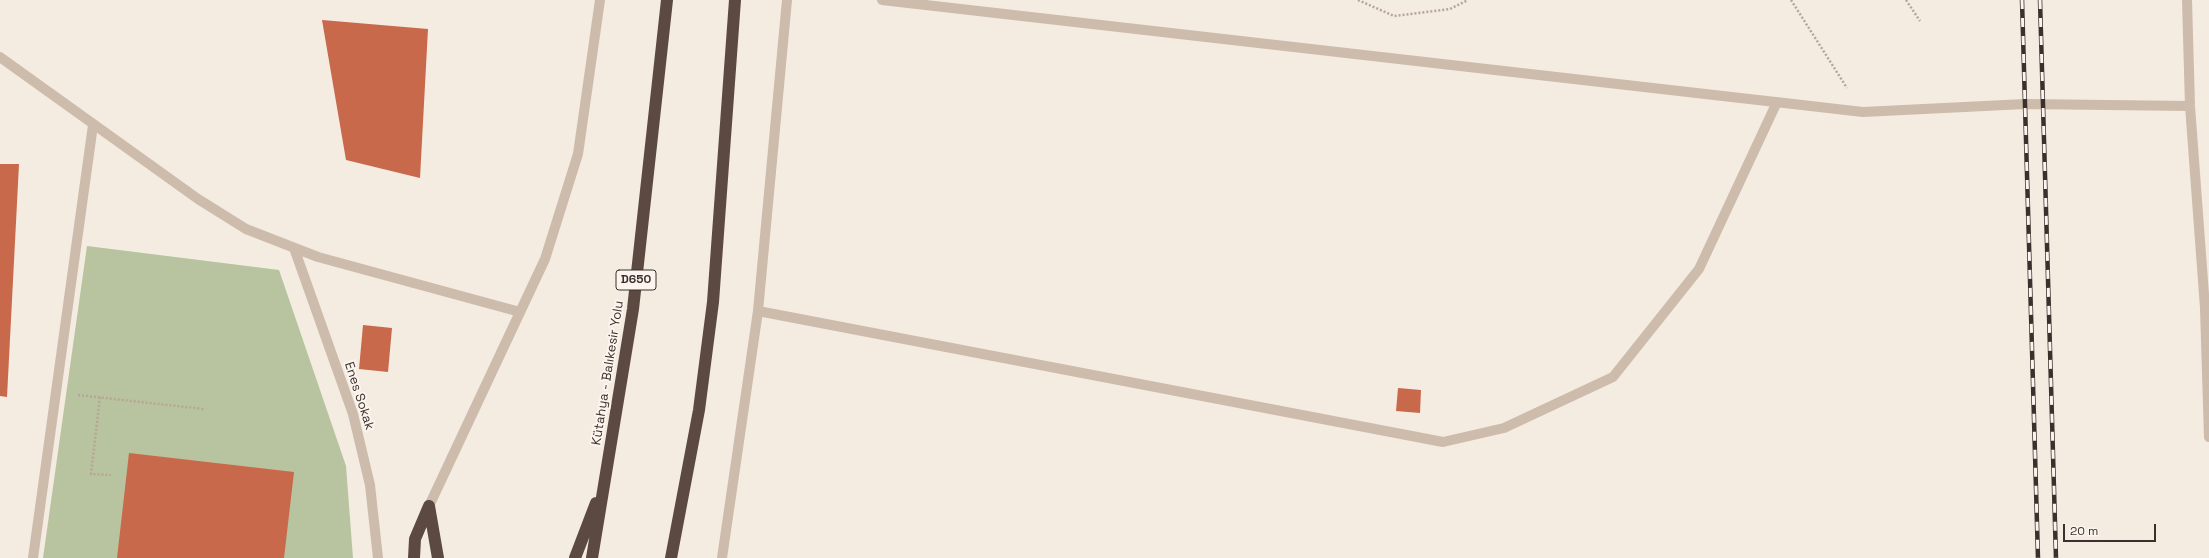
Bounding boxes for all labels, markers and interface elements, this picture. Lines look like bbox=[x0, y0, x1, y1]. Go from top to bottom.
road number: D650 bbox=[616, 270, 656, 290]
street label: Kütahya - Balıkesir Yolu bbox=[589, 300, 627, 446]
street label: Enes Sokak bbox=[341, 360, 377, 432]
scale bar bbox=[2065, 516, 2158, 542]
text: 20 m bbox=[2070, 523, 2098, 539]

